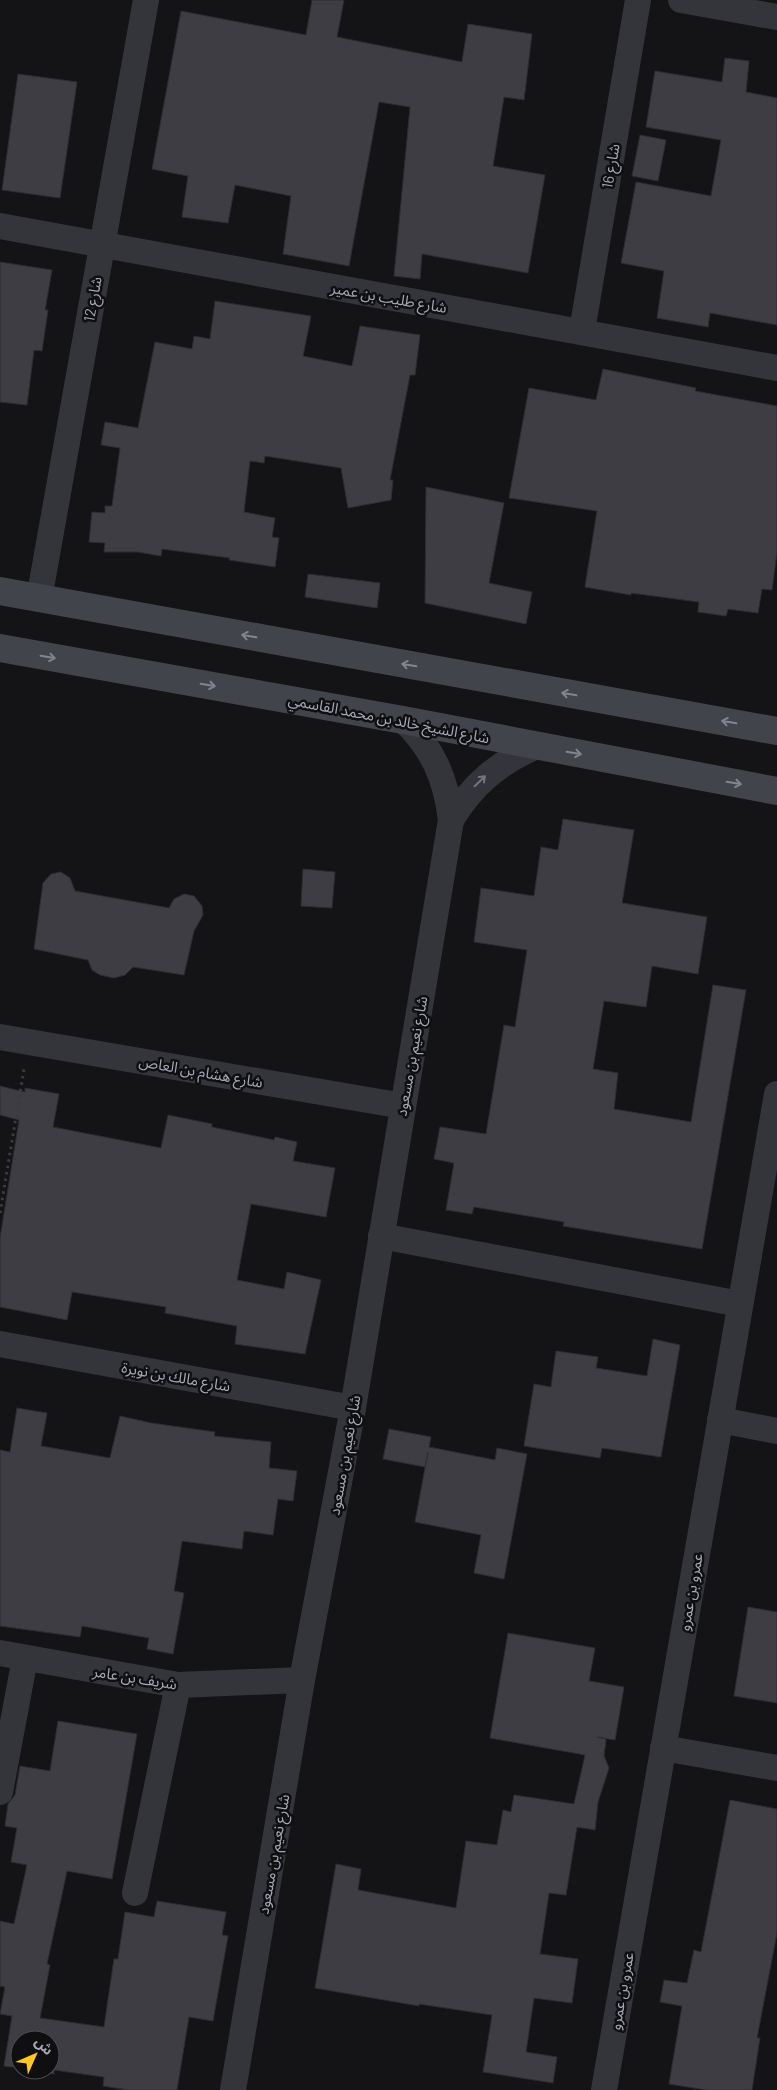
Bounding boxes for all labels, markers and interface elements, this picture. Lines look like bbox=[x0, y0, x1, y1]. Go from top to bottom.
street label: شارع 16 bbox=[597, 142, 627, 191]
street label: شارع 12 bbox=[79, 275, 109, 324]
street label: شارع طليب بن عمير bbox=[328, 278, 449, 320]
one-way arrow bbox=[242, 631, 258, 641]
one-way arrow bbox=[40, 652, 56, 662]
one-way arrow bbox=[401, 660, 417, 669]
one-way arrow bbox=[200, 681, 216, 691]
one-way arrow bbox=[561, 688, 577, 698]
street label: شارع الشيخ خالد بن محمد القاسمي bbox=[286, 690, 491, 750]
one-way arrow bbox=[721, 717, 737, 727]
one-way arrow bbox=[566, 749, 582, 759]
one-way arrow bbox=[474, 775, 487, 787]
one-way arrow bbox=[726, 778, 742, 788]
street label: شارع نعيم بن مسعود bbox=[392, 994, 434, 1118]
street label: شارع هشام بن العاص bbox=[137, 1051, 265, 1095]
street label: شارع مالك بن نويرة bbox=[119, 1358, 232, 1398]
street label: شارع نعيم بن مسعود bbox=[325, 1393, 367, 1517]
street label: عمرو بن عمرو bbox=[674, 1551, 707, 1632]
street label: شريف بن عامر bbox=[91, 1661, 179, 1694]
street label: شارع نعيم بن مسعود bbox=[254, 1792, 296, 1916]
street label: عمرو بن عمرو bbox=[605, 1950, 638, 2031]
north arrow bbox=[10, 2030, 60, 2080]
text: ش bbox=[32, 2033, 57, 2058]

